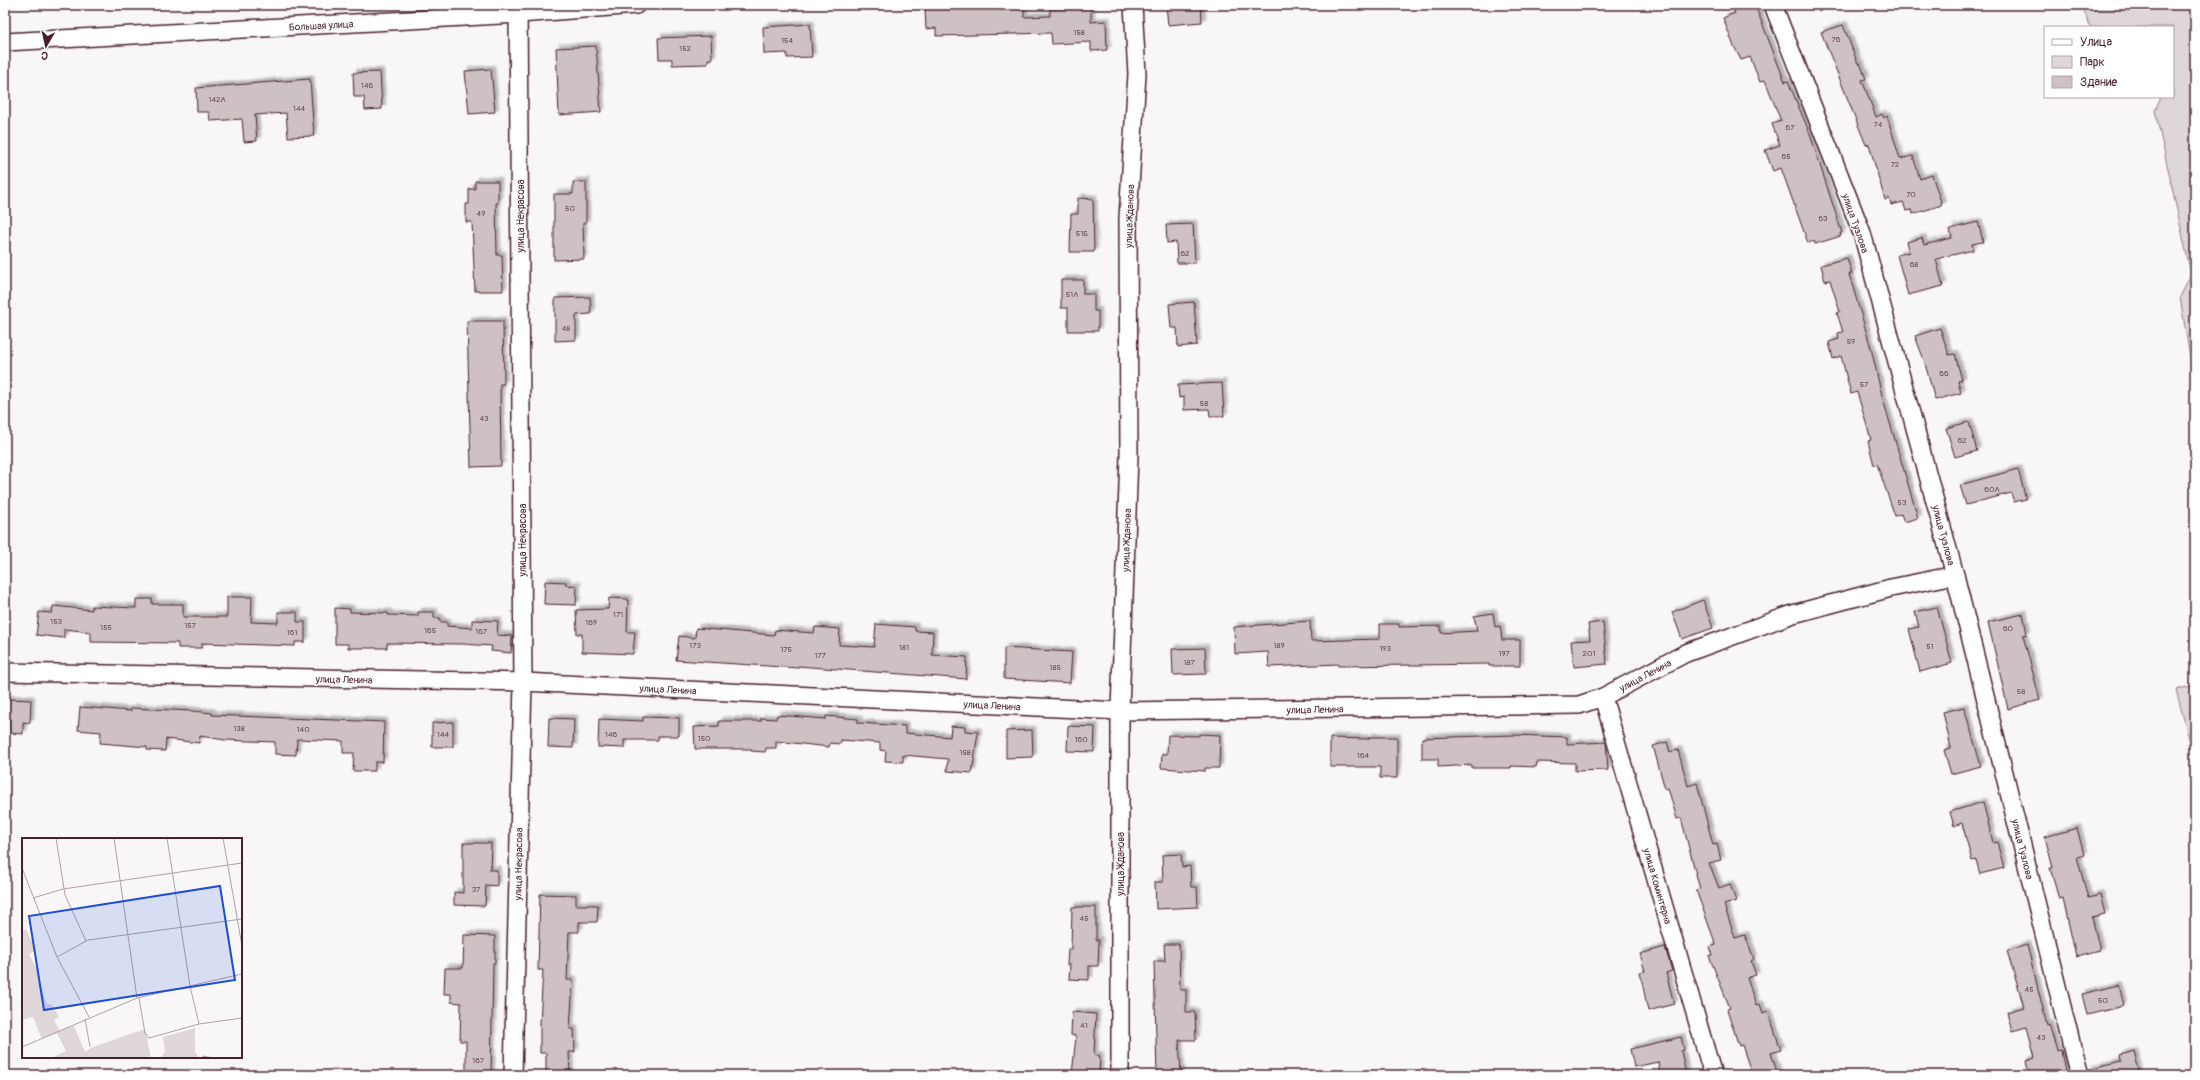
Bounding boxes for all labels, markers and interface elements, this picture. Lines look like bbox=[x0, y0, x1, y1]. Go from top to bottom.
street label: Большая улица bbox=[288, 18, 354, 34]
north arrow bbox=[26, 26, 66, 66]
legend bbox=[2044, 26, 2174, 98]
house number: 158 bbox=[1073, 28, 1085, 37]
house number: 76 bbox=[1832, 35, 1841, 44]
text: Улица bbox=[2080, 35, 2112, 50]
house number: 154 bbox=[781, 36, 793, 45]
house number: 152 bbox=[679, 44, 691, 53]
text: С bbox=[40, 48, 49, 62]
text: Парк bbox=[2080, 55, 2105, 70]
text: Здание bbox=[2080, 75, 2117, 90]
house number: 146 bbox=[361, 81, 374, 90]
house number: 142А bbox=[208, 95, 226, 104]
house number: 144 bbox=[293, 104, 306, 113]
house number: 74 bbox=[1874, 120, 1883, 129]
house number: 67 bbox=[1786, 123, 1795, 132]
house number: 65 bbox=[1782, 152, 1791, 161]
house number: 72 bbox=[1891, 160, 1900, 169]
street label: улица Некрасова bbox=[515, 179, 527, 253]
street label: улица Жданова bbox=[1123, 184, 1137, 249]
house number: 70 bbox=[1906, 190, 1916, 199]
street label: улица Тузлова bbox=[1839, 191, 1871, 255]
house number: 50 bbox=[565, 204, 575, 213]
house number: 49 bbox=[477, 209, 485, 218]
house number: 63 bbox=[1818, 214, 1828, 223]
house number: 51Б bbox=[1076, 229, 1088, 238]
house number: 62 bbox=[1180, 249, 1190, 258]
house number: 68 bbox=[1910, 260, 1918, 269]
house number: 51А bbox=[1066, 290, 1078, 299]
house number: 48 bbox=[562, 324, 570, 333]
house number: 59 bbox=[1847, 337, 1855, 346]
house number: 66 bbox=[1939, 369, 1949, 378]
house number: 57 bbox=[1860, 380, 1869, 389]
house number: 58 bbox=[1200, 399, 1208, 408]
house number: 43 bbox=[479, 414, 489, 423]
house number: 62 bbox=[1957, 436, 1967, 445]
house number: 60А bbox=[1984, 485, 2000, 494]
house number: 53 bbox=[1898, 498, 1907, 507]
street label: улица Некрасова bbox=[517, 503, 529, 577]
street label: улица Тузлова bbox=[1929, 503, 1957, 567]
street label: улица Жданова bbox=[1120, 508, 1134, 573]
house number: 171 bbox=[613, 610, 623, 619]
house number: 153 bbox=[50, 617, 62, 626]
house number: 169 bbox=[585, 618, 597, 627]
house number: 157 bbox=[184, 621, 197, 630]
house number: 155 bbox=[100, 623, 112, 632]
house number: 60 bbox=[2003, 624, 2014, 633]
house number: 165 bbox=[424, 626, 436, 635]
house number: 167 bbox=[475, 627, 488, 636]
house number: 161 bbox=[287, 628, 297, 637]
house number: 173 bbox=[689, 641, 701, 650]
house number: 189 bbox=[1273, 641, 1285, 650]
house number: 51 bbox=[1926, 642, 1934, 651]
house number: 181 bbox=[899, 643, 909, 652]
house number: 193 bbox=[1379, 644, 1391, 653]
house number: 175 bbox=[780, 645, 792, 654]
house number: 197 bbox=[1498, 649, 1511, 658]
house number: 201 bbox=[1582, 649, 1596, 658]
house number: 177 bbox=[814, 651, 827, 660]
street label: улица Ленина bbox=[1617, 657, 1674, 695]
house number: 187 bbox=[1183, 658, 1195, 667]
house number: 185 bbox=[1049, 663, 1061, 672]
street label: улица Ленина bbox=[314, 673, 373, 687]
street label: улица Ленина bbox=[638, 682, 697, 698]
house number: 58 bbox=[2017, 687, 2025, 696]
street label: улица Ленина bbox=[962, 698, 1021, 714]
street label: улица Ленина bbox=[1285, 703, 1344, 717]
house number: 138 bbox=[233, 724, 245, 733]
house number: 140 bbox=[296, 725, 310, 734]
house number: 144 bbox=[437, 730, 450, 739]
house number: 146 bbox=[605, 730, 618, 739]
house number: 150 bbox=[698, 734, 711, 743]
house number: 160 bbox=[1074, 735, 1088, 744]
house number: 158 bbox=[959, 748, 971, 757]
house number: 164 bbox=[1357, 751, 1370, 760]
street label: улица Тузлова bbox=[2008, 817, 2035, 881]
street label: улица Некрасова bbox=[512, 827, 526, 902]
street label: улица Жданова bbox=[1115, 832, 1127, 897]
inset map bbox=[22, 838, 242, 1058]
street label: улица Коминтерна bbox=[1640, 846, 1674, 926]
house number: 37 bbox=[472, 885, 481, 894]
house number: 45 bbox=[1080, 914, 1088, 923]
house number: 45 bbox=[2025, 985, 2033, 994]
house number: 50 bbox=[2098, 996, 2108, 1005]
house number: 41 bbox=[1080, 1021, 1088, 1030]
house number: 43 bbox=[2036, 1033, 2046, 1042]
house number: 167 bbox=[472, 1056, 485, 1065]

